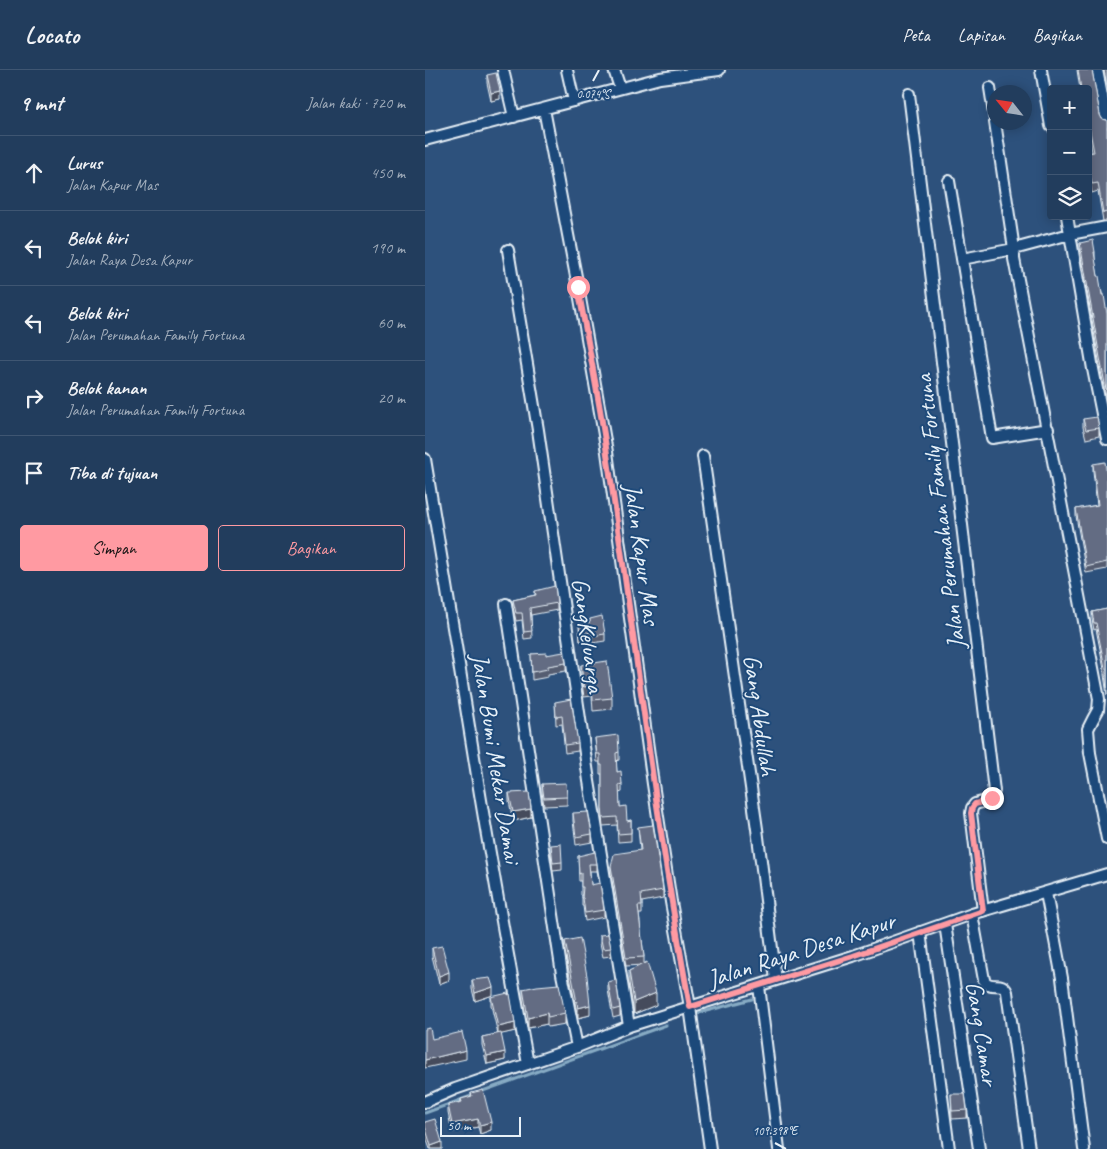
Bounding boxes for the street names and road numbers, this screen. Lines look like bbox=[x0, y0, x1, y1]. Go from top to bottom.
street label: Jalan Perumahan Family Fortuna bbox=[907, 371, 973, 652]
street label: Jalan Kapur Mas bbox=[616, 481, 668, 629]
street label: GangKeluarga bbox=[564, 576, 612, 696]
street label: Jalan Bumi Mekar Damai bbox=[464, 650, 529, 868]
street label: Gang Abdullah bbox=[736, 653, 785, 779]
street label: Jalan Raya Desa Kapur bbox=[702, 904, 901, 996]
street label: Gang Camar bbox=[958, 979, 1006, 1090]

